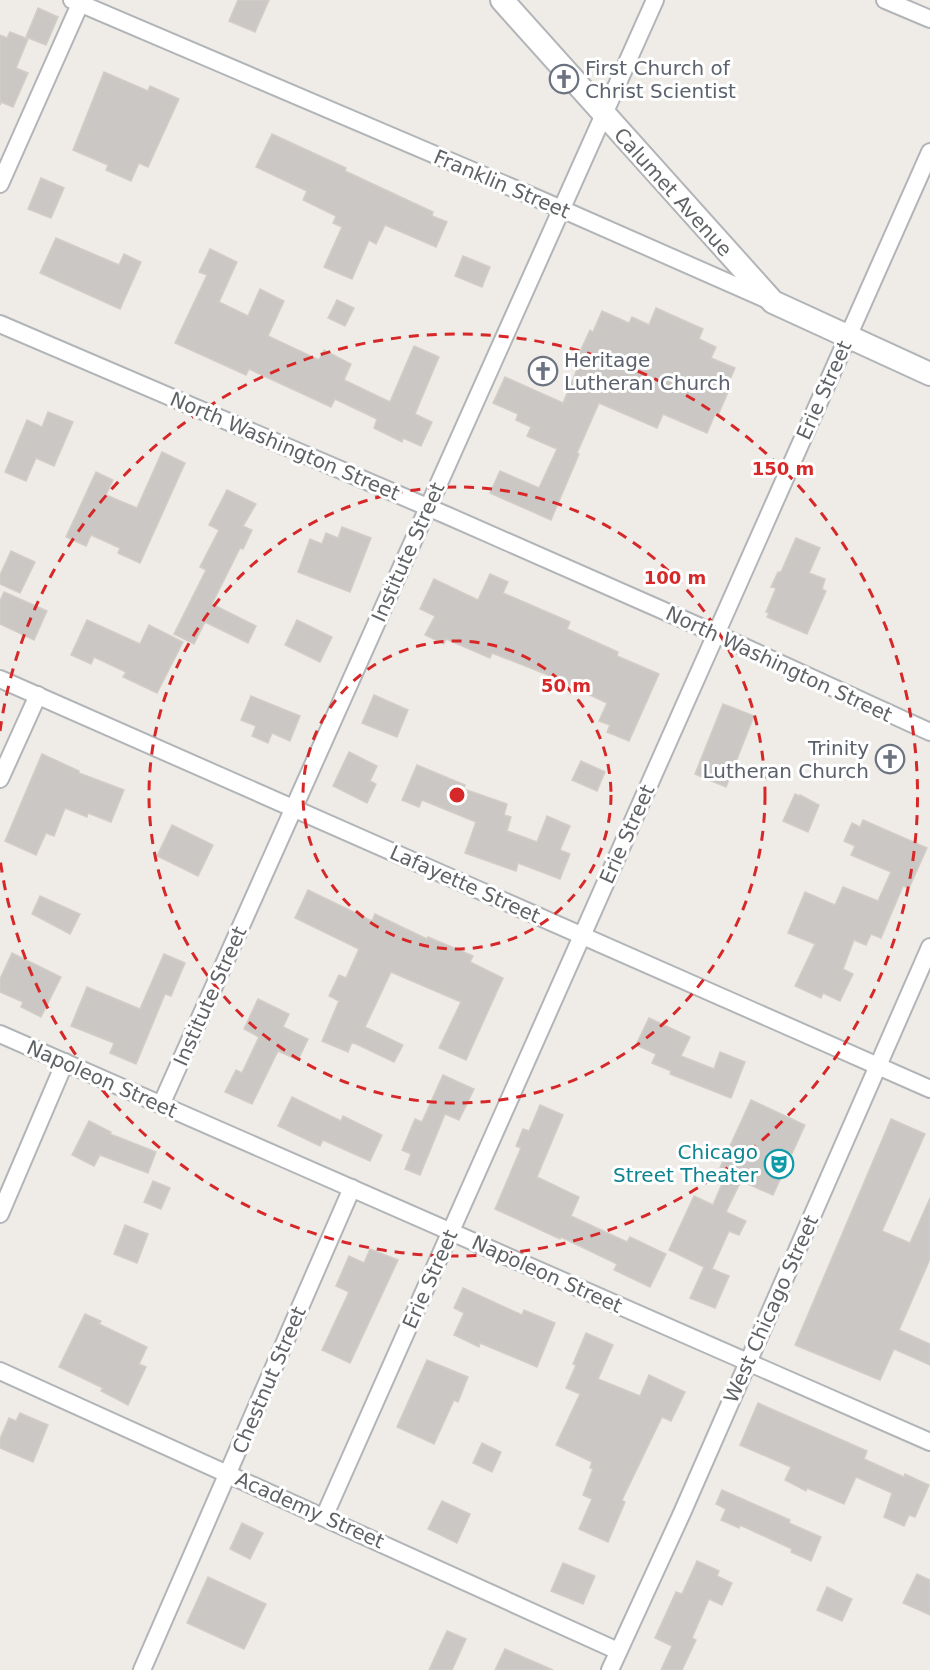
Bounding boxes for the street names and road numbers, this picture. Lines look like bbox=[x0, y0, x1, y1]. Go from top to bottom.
street label: Calumet Avenue bbox=[609, 123, 737, 261]
street label: Franklin Street bbox=[430, 144, 574, 224]
street label: Erie Street bbox=[792, 337, 857, 443]
street label: North Washington Street bbox=[167, 387, 403, 505]
street label: Institute Street bbox=[366, 478, 450, 625]
street label: North Washington Street bbox=[662, 601, 896, 727]
street label: Erie Street bbox=[595, 781, 660, 887]
street label: Lafayette Street bbox=[386, 840, 544, 928]
street label: Institute Street bbox=[168, 922, 252, 1069]
street label: Napoleon Street bbox=[23, 1035, 181, 1123]
street label: West Chicago Street bbox=[719, 1211, 823, 1407]
street label: Erie Street bbox=[398, 1226, 463, 1332]
street label: Napoleon Street bbox=[468, 1230, 626, 1318]
street label: Chestnut Street bbox=[227, 1303, 311, 1457]
street label: Academy Street bbox=[232, 1466, 388, 1554]

